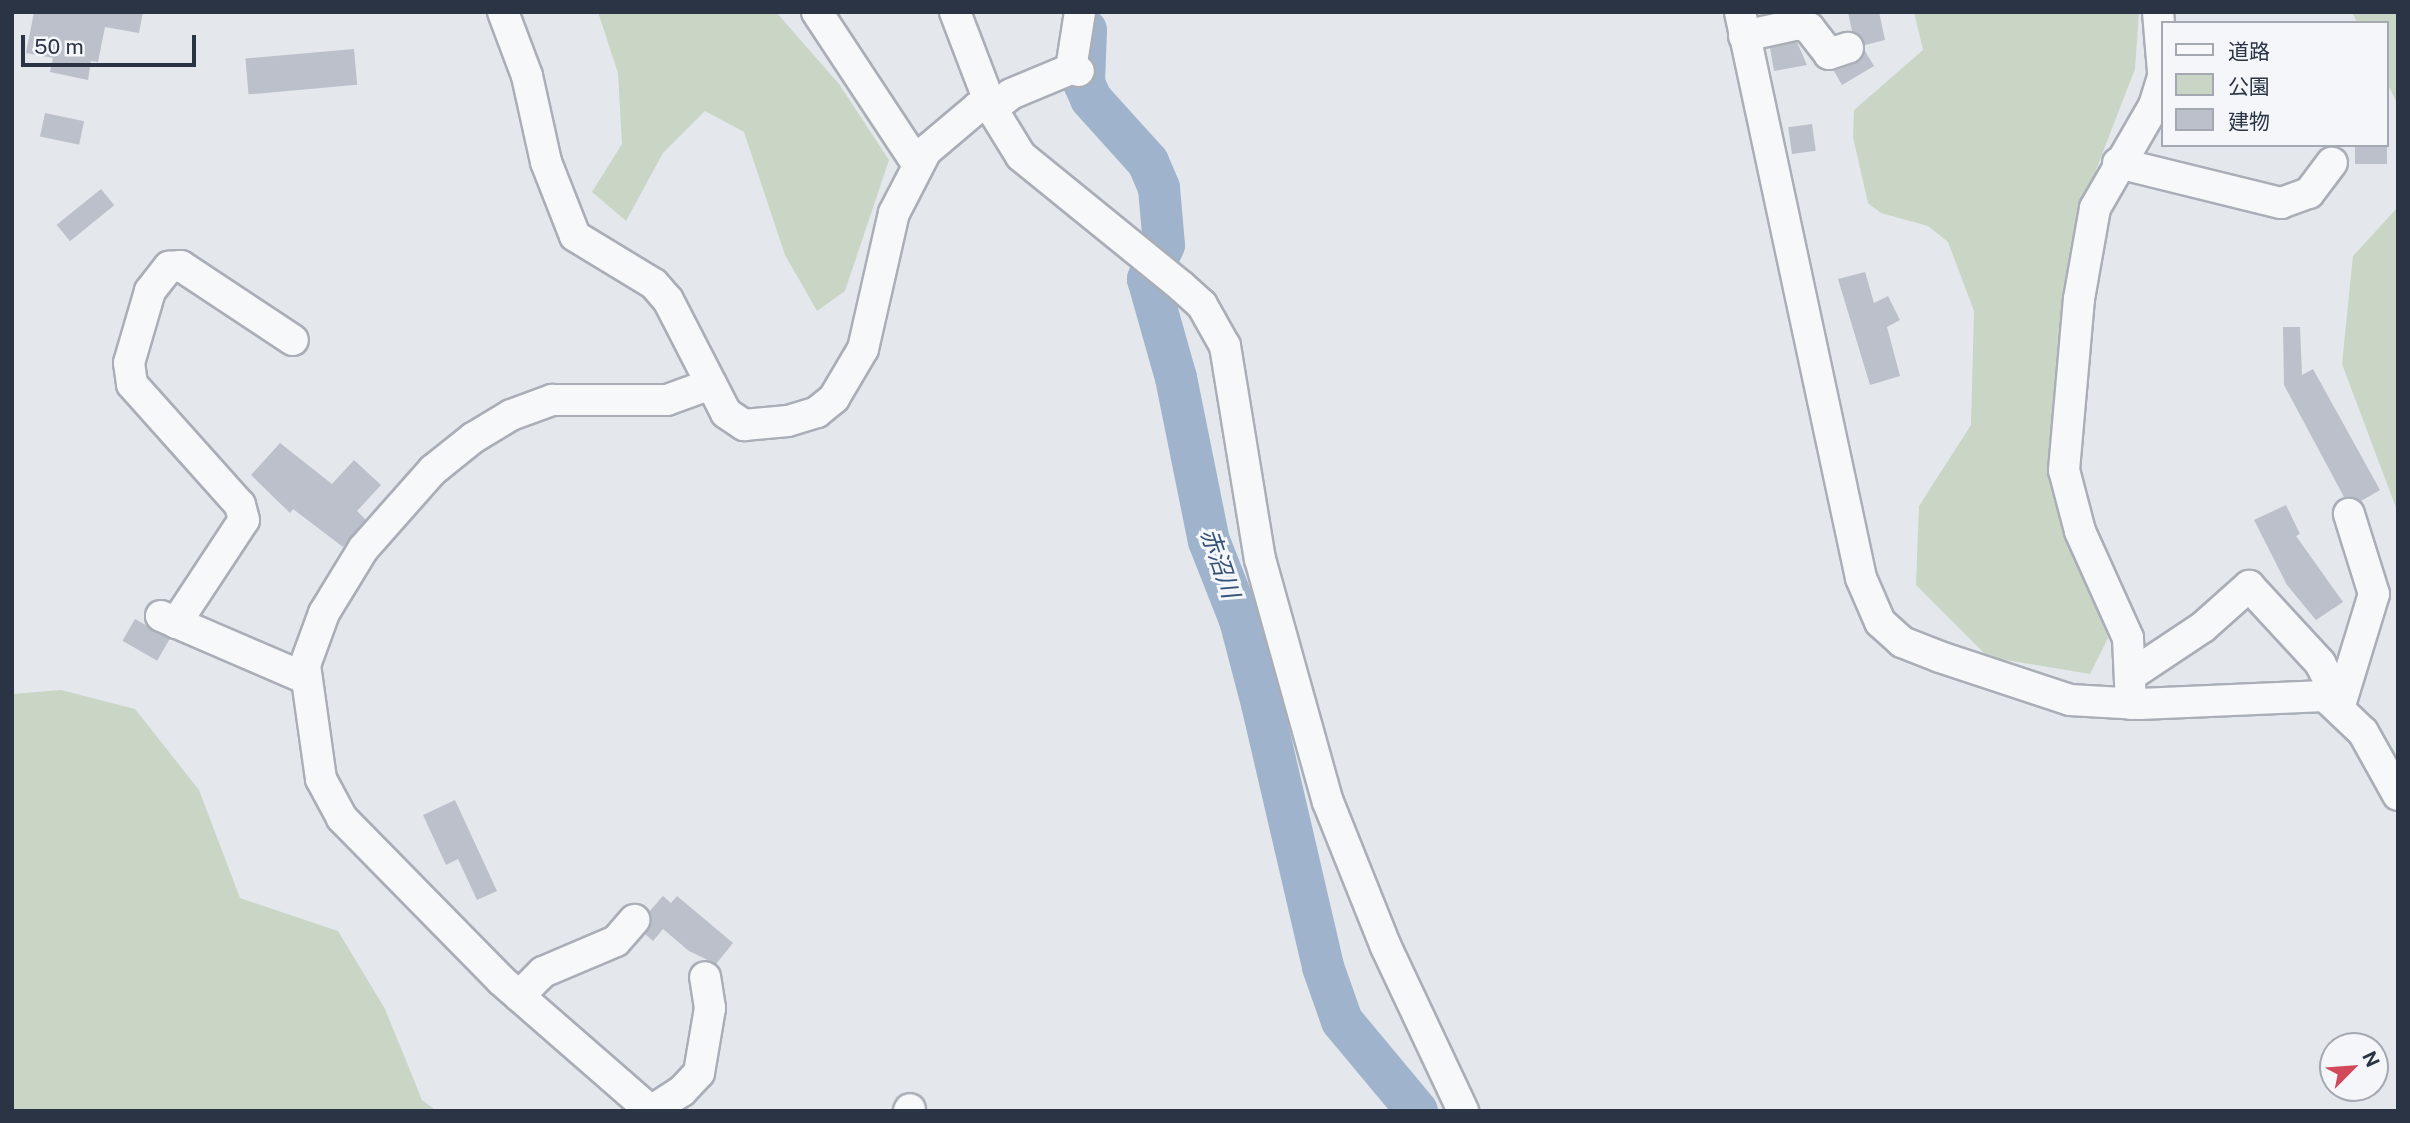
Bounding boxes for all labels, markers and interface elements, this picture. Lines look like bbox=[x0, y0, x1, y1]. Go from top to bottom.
scale bar bbox=[24, 21, 200, 65]
legend bbox=[2162, 21, 2389, 147]
text: 50 m bbox=[34, 34, 84, 59]
text: 道路 bbox=[2228, 39, 2270, 64]
text: 公園 bbox=[2228, 74, 2270, 99]
text: 建物 bbox=[2228, 109, 2270, 134]
water label: 赤沼川 bbox=[1195, 524, 1245, 602]
north arrow bbox=[2319, 1032, 2389, 1102]
text: N bbox=[2358, 1048, 2384, 1070]

